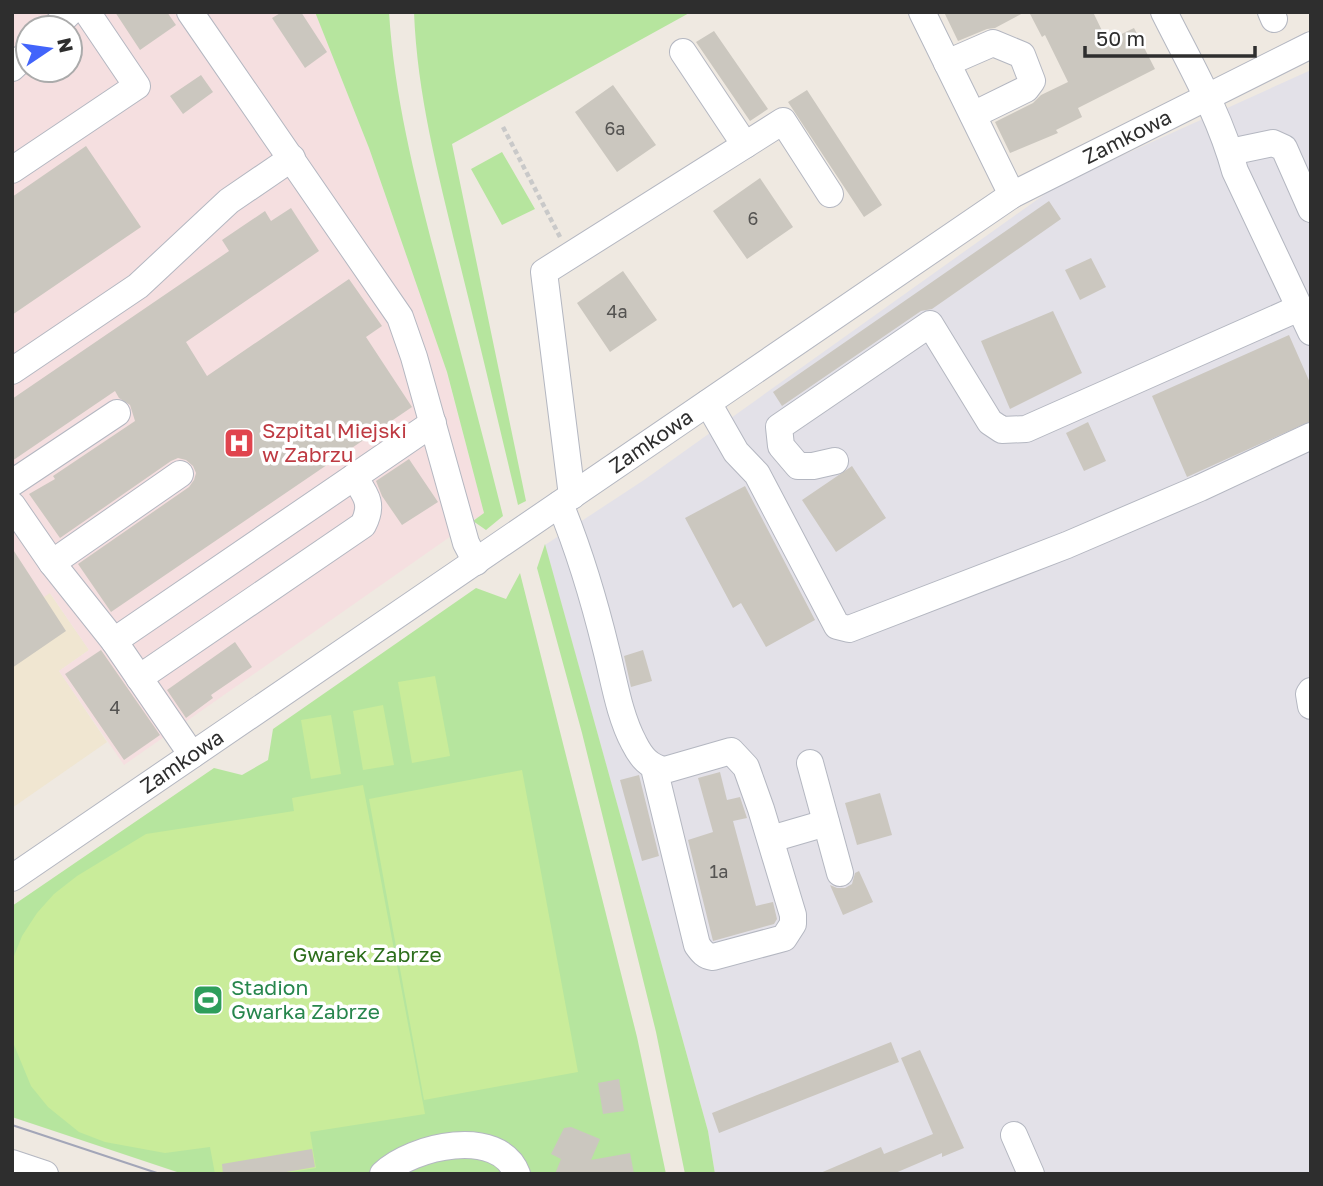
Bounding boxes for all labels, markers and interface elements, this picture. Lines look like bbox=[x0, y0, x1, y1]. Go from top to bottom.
north arrow bbox=[14, 14, 84, 84]
scale bar bbox=[1085, 14, 1255, 58]
text: 50 m bbox=[1096, 25, 1145, 51]
text: N bbox=[53, 35, 79, 55]
street label: Zamkowa bbox=[1078, 103, 1175, 169]
house number: 6a bbox=[604, 117, 626, 139]
house number: 6 bbox=[748, 207, 758, 229]
house number: 4a bbox=[606, 300, 628, 322]
street label: Zamkowa bbox=[604, 403, 697, 478]
place label: Szpital Miejski w Zabrzu bbox=[262, 417, 407, 467]
hospital icon: Szpital Miejski w Zabrzu bbox=[222, 426, 256, 460]
house number: 4 bbox=[110, 696, 121, 718]
street label: Zamkowa bbox=[135, 723, 228, 799]
house number: 1a bbox=[710, 860, 728, 882]
park label: Gwarek Zabrze bbox=[292, 941, 442, 967]
place label: Stadion Gwarka Zabrze bbox=[231, 974, 380, 1024]
sports icon: Stadion Gwarka Zabrze bbox=[191, 983, 225, 1017]

